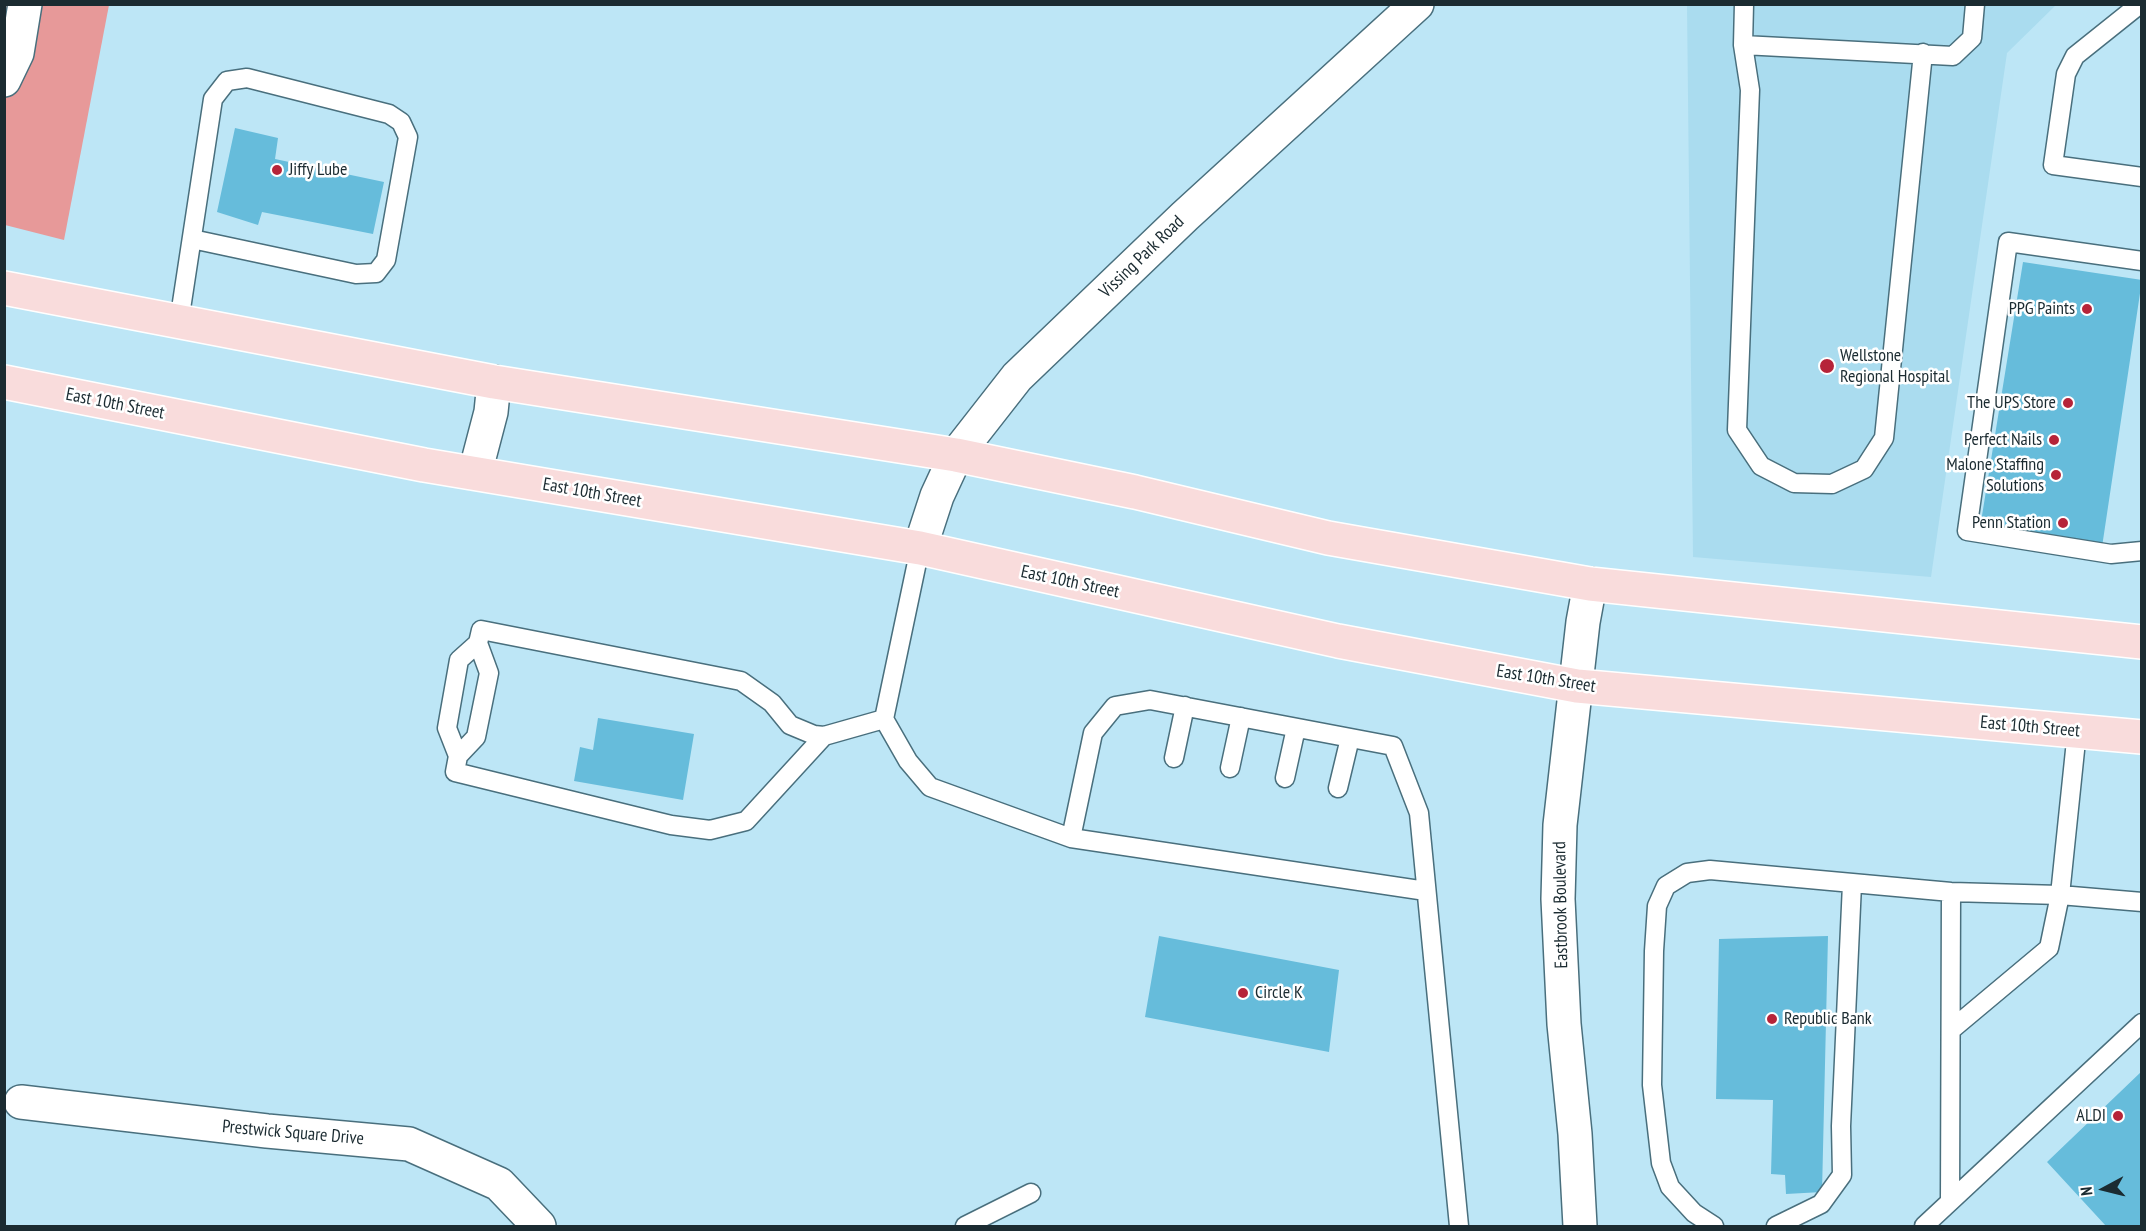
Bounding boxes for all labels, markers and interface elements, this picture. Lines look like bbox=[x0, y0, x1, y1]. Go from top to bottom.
place label: Jiffy Lube bbox=[289, 159, 347, 181]
marker: Jiffy Lube bbox=[270, 163, 284, 177]
street label: Vissing Park Road bbox=[1095, 211, 1189, 303]
place label: PPG Paints bbox=[2009, 298, 2075, 320]
marker: PPG Paints bbox=[2080, 302, 2094, 316]
place label: Wellstone Regional Hospital bbox=[1840, 345, 1949, 388]
marker: Wellstone Regional Hospital bbox=[1818, 357, 1836, 375]
street label: East 10th Street bbox=[64, 384, 166, 424]
place label: The UPS Store bbox=[1967, 392, 2056, 414]
marker: The UPS Store bbox=[2061, 396, 2075, 410]
place label: Perfect Nails bbox=[1964, 429, 2042, 451]
marker: Perfect Nails bbox=[2047, 433, 2061, 447]
place label: Malone Staffing Solutions bbox=[1946, 454, 2044, 496]
marker: Malone Staffing Solutions bbox=[2049, 468, 2063, 482]
street label: East 10th Street bbox=[541, 474, 643, 512]
place label: Penn Station bbox=[1972, 512, 2051, 534]
marker: Penn Station bbox=[2056, 516, 2070, 530]
street label: East 10th Street bbox=[1019, 561, 1121, 603]
street label: East 10th Street bbox=[1495, 661, 1597, 697]
street label: East 10th Street bbox=[1979, 712, 2081, 742]
street label: Eastbrook Boulevard bbox=[1549, 841, 1573, 969]
place label: Circle K bbox=[1255, 982, 1303, 1004]
marker: Circle K bbox=[1236, 986, 1250, 1000]
place label: Republic Bank bbox=[1784, 1008, 1872, 1030]
marker: Republic Bank bbox=[1765, 1012, 1779, 1026]
place label: ALDI bbox=[2076, 1105, 2106, 1127]
marker: ALDI bbox=[2111, 1109, 2125, 1123]
street label: Prestwick Square Drive bbox=[221, 1116, 365, 1150]
north arrow bbox=[2074, 1159, 2134, 1219]
text: N bbox=[2076, 1186, 2097, 1197]

